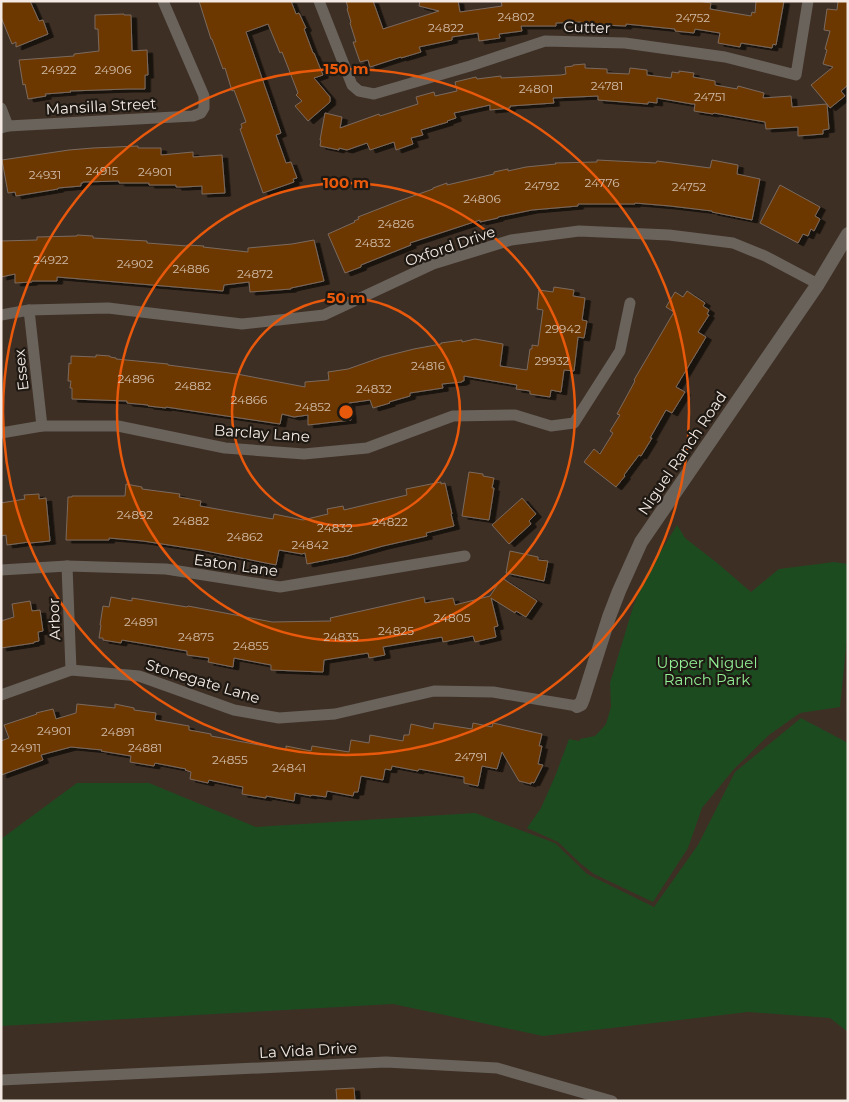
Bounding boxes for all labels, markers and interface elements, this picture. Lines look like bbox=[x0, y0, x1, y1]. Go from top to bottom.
house number: 24802 bbox=[497, 9, 535, 24]
house number: 24752 bbox=[676, 10, 710, 25]
street label: Cutter bbox=[563, 17, 611, 37]
house number: 24822 bbox=[428, 20, 464, 35]
text: 150 m bbox=[324, 59, 368, 78]
house number: 24922 bbox=[41, 62, 77, 77]
house number: 24906 bbox=[95, 62, 131, 77]
house number: 24781 bbox=[591, 78, 623, 93]
house number: 24801 bbox=[519, 81, 553, 96]
house number: 24751 bbox=[694, 89, 726, 104]
street label: Mansilla Street bbox=[45, 94, 157, 118]
house number: 24915 bbox=[86, 163, 119, 178]
house number: 24901 bbox=[138, 164, 172, 179]
house number: 24931 bbox=[29, 167, 61, 182]
text: 100 m bbox=[323, 173, 369, 192]
house number: 24776 bbox=[584, 175, 620, 190]
house number: 24792 bbox=[524, 178, 560, 193]
house number: 24752 bbox=[672, 179, 706, 194]
house number: 24806 bbox=[463, 191, 501, 206]
house number: 24826 bbox=[378, 216, 414, 231]
street label: Oxford Drive bbox=[402, 222, 498, 270]
house number: 24832 bbox=[355, 235, 391, 250]
house number: 24922 bbox=[33, 252, 69, 267]
house number: 24902 bbox=[117, 256, 153, 271]
house number: 24886 bbox=[172, 261, 210, 276]
house number: 24872 bbox=[237, 266, 273, 281]
text: 50 m bbox=[326, 288, 366, 307]
house number: 29942 bbox=[545, 321, 581, 336]
street label: Essex bbox=[9, 348, 33, 392]
house number: 29932 bbox=[535, 353, 570, 368]
house number: 24816 bbox=[411, 358, 445, 373]
house number: 24896 bbox=[118, 371, 154, 386]
house number: 24882 bbox=[175, 378, 212, 393]
house number: 24832 bbox=[356, 381, 392, 396]
street label: Niguel Ranch Road bbox=[634, 388, 730, 518]
house number: 24866 bbox=[231, 392, 267, 407]
house number: 24852 bbox=[295, 399, 331, 414]
centre of rings bbox=[337, 403, 355, 421]
street label: Barclay Lane bbox=[214, 420, 310, 446]
house number: 24892 bbox=[117, 507, 153, 522]
house number: 24882 bbox=[173, 513, 210, 528]
house number: 24822 bbox=[372, 514, 408, 529]
house number: 24832 bbox=[317, 520, 353, 535]
house number: 24862 bbox=[227, 529, 263, 544]
house number: 24842 bbox=[292, 537, 329, 552]
street label: Eaton Lane bbox=[193, 550, 279, 580]
street label: Arbor bbox=[44, 598, 64, 640]
house number: 24805 bbox=[434, 610, 471, 625]
house number: 24891 bbox=[124, 614, 158, 629]
house number: 24825 bbox=[378, 623, 414, 638]
house number: 24875 bbox=[178, 629, 214, 644]
house number: 24835 bbox=[323, 629, 359, 644]
house number: 24855 bbox=[233, 638, 269, 653]
park label: Upper Niguel Ranch Park bbox=[657, 653, 757, 689]
street label: Stonegate Lane bbox=[144, 655, 262, 707]
house number: 24901 bbox=[37, 723, 71, 738]
house number: 24891 bbox=[101, 724, 135, 739]
house number: 24911 bbox=[11, 740, 41, 755]
house number: 24881 bbox=[128, 740, 162, 755]
house number: 24791 bbox=[455, 749, 487, 764]
house number: 24855 bbox=[212, 752, 248, 767]
house number: 24841 bbox=[272, 760, 306, 775]
street label: La Vida Drive bbox=[259, 1038, 357, 1062]

